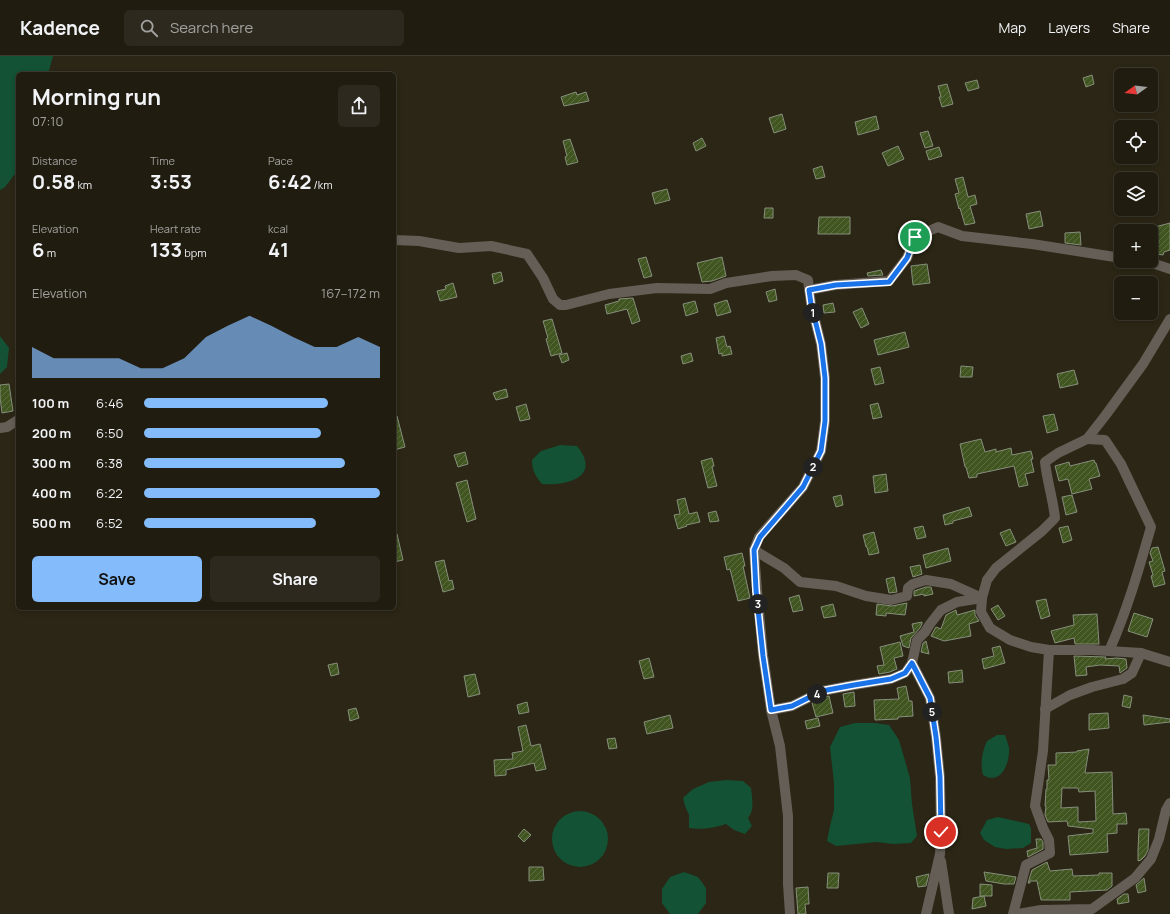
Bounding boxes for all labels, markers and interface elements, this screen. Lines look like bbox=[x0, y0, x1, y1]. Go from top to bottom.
search box bbox=[124, 10, 404, 46]
text: Kadence bbox=[20, 15, 100, 41]
icon: search bbox=[138, 17, 160, 39]
text: Search here bbox=[170, 17, 253, 38]
text: Map bbox=[998, 18, 1026, 37]
text: Layers bbox=[1048, 18, 1090, 37]
text: Share bbox=[1112, 18, 1150, 37]
north arrow bbox=[1114, 68, 1158, 112]
map controls bbox=[1114, 68, 1158, 320]
text: Morning run bbox=[32, 82, 161, 112]
button: share bbox=[338, 85, 380, 127]
text: 07:10 bbox=[32, 112, 63, 130]
button: locate bbox=[1114, 120, 1158, 164]
text: Distance bbox=[32, 153, 77, 168]
text: Time bbox=[150, 153, 175, 168]
text: Pace bbox=[268, 153, 293, 168]
text: 0.58 bbox=[32, 168, 75, 195]
text: 3:53 bbox=[150, 168, 192, 195]
text: 6:42 bbox=[268, 168, 311, 195]
button: layers bbox=[1114, 172, 1158, 216]
text: km bbox=[75, 177, 92, 192]
text: /km bbox=[311, 177, 333, 192]
pin bbox=[898, 220, 932, 254]
text: Elevation bbox=[32, 221, 78, 236]
text: Heart rate bbox=[150, 221, 201, 236]
text: kcal bbox=[268, 221, 288, 236]
button: + bbox=[1114, 224, 1158, 268]
icon: arrive bbox=[904, 226, 926, 248]
text: 6 bbox=[32, 236, 44, 263]
text: 133 bbox=[150, 236, 182, 263]
text: 41 bbox=[268, 236, 289, 263]
text: m bbox=[44, 245, 56, 260]
text: bpm bbox=[182, 245, 207, 260]
button: − bbox=[1114, 276, 1158, 320]
text: Elevation bbox=[32, 284, 87, 302]
text: 167–172 m bbox=[321, 284, 380, 302]
pin: 1 bbox=[803, 303, 823, 323]
text: 1 bbox=[811, 305, 815, 320]
text: 100 m bbox=[32, 394, 69, 412]
text: 6:46 bbox=[96, 394, 124, 412]
text: 200 m bbox=[32, 424, 71, 442]
text: 6:50 bbox=[96, 424, 123, 442]
text: 300 m bbox=[32, 454, 71, 472]
text: 6:38 bbox=[96, 454, 123, 472]
pin: 2 bbox=[803, 457, 823, 477]
text: 2 bbox=[810, 459, 816, 474]
text: 400 m bbox=[32, 484, 71, 502]
text: 6:22 bbox=[96, 484, 123, 502]
text: 500 m bbox=[32, 514, 71, 532]
text: 6:52 bbox=[96, 514, 123, 532]
button: Save bbox=[32, 556, 202, 602]
button: Share bbox=[210, 556, 380, 602]
pin: 3 bbox=[748, 594, 768, 614]
text: 3 bbox=[755, 596, 761, 611]
pin: 4 bbox=[807, 684, 827, 704]
text: 4 bbox=[814, 686, 820, 701]
pin: 5 bbox=[922, 702, 942, 722]
text: 5 bbox=[929, 704, 935, 719]
pin bbox=[924, 815, 958, 849]
icon: check bbox=[930, 821, 952, 843]

